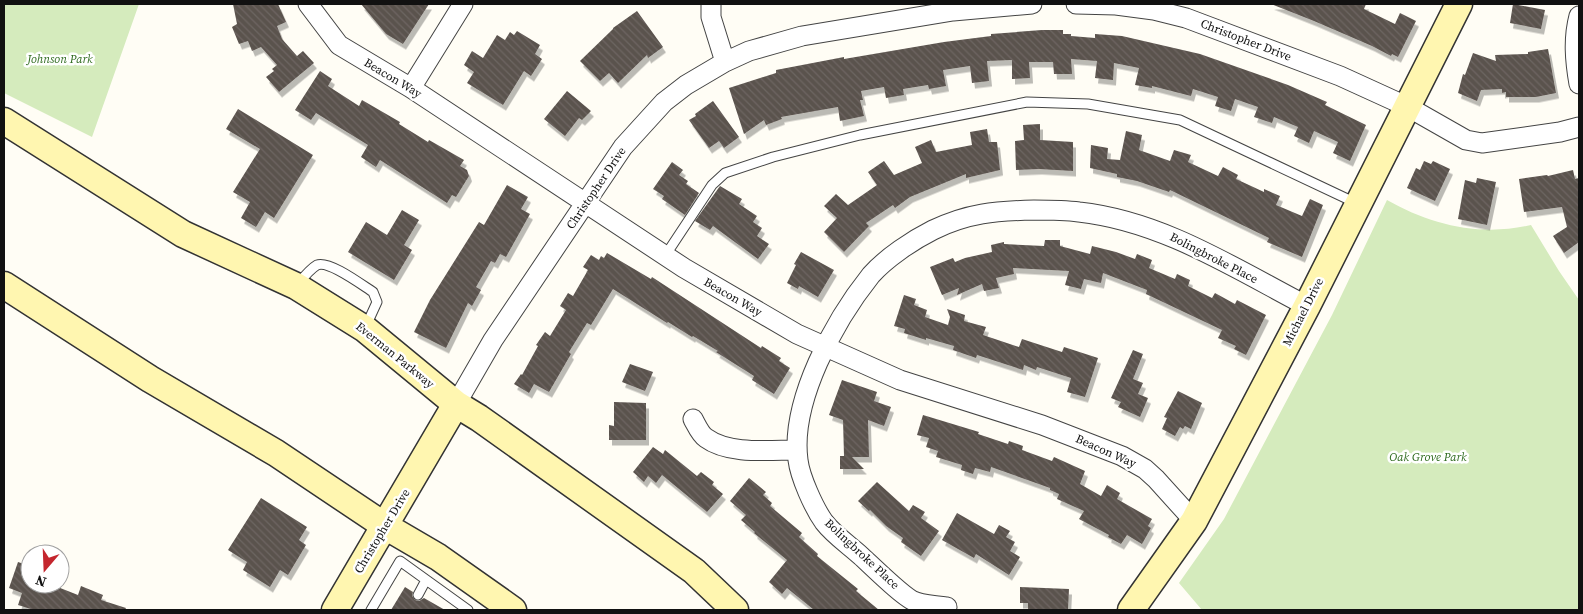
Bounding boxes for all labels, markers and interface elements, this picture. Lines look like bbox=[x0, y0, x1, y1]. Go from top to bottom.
street label: Christopher Drive bbox=[1198, 15, 1294, 65]
park label: Johnson Park bbox=[25, 51, 93, 67]
street label: Beacon Way bbox=[361, 54, 426, 102]
street label: Christopher Drive bbox=[563, 144, 629, 232]
street label: Bolingbroke Place bbox=[1167, 229, 1261, 287]
street label: Beacon Way bbox=[701, 274, 766, 321]
street label: Michael Drive bbox=[1279, 275, 1327, 349]
street label: Everman Parkway bbox=[352, 318, 438, 392]
street label: Beacon Way bbox=[1073, 431, 1140, 472]
park label: Oak Grove Park bbox=[1389, 449, 1467, 465]
street label: Christopher Drive bbox=[350, 486, 414, 576]
street label: Bolingbroke Place bbox=[821, 515, 903, 593]
north arrow bbox=[20, 544, 70, 594]
text: N bbox=[33, 570, 49, 592]

